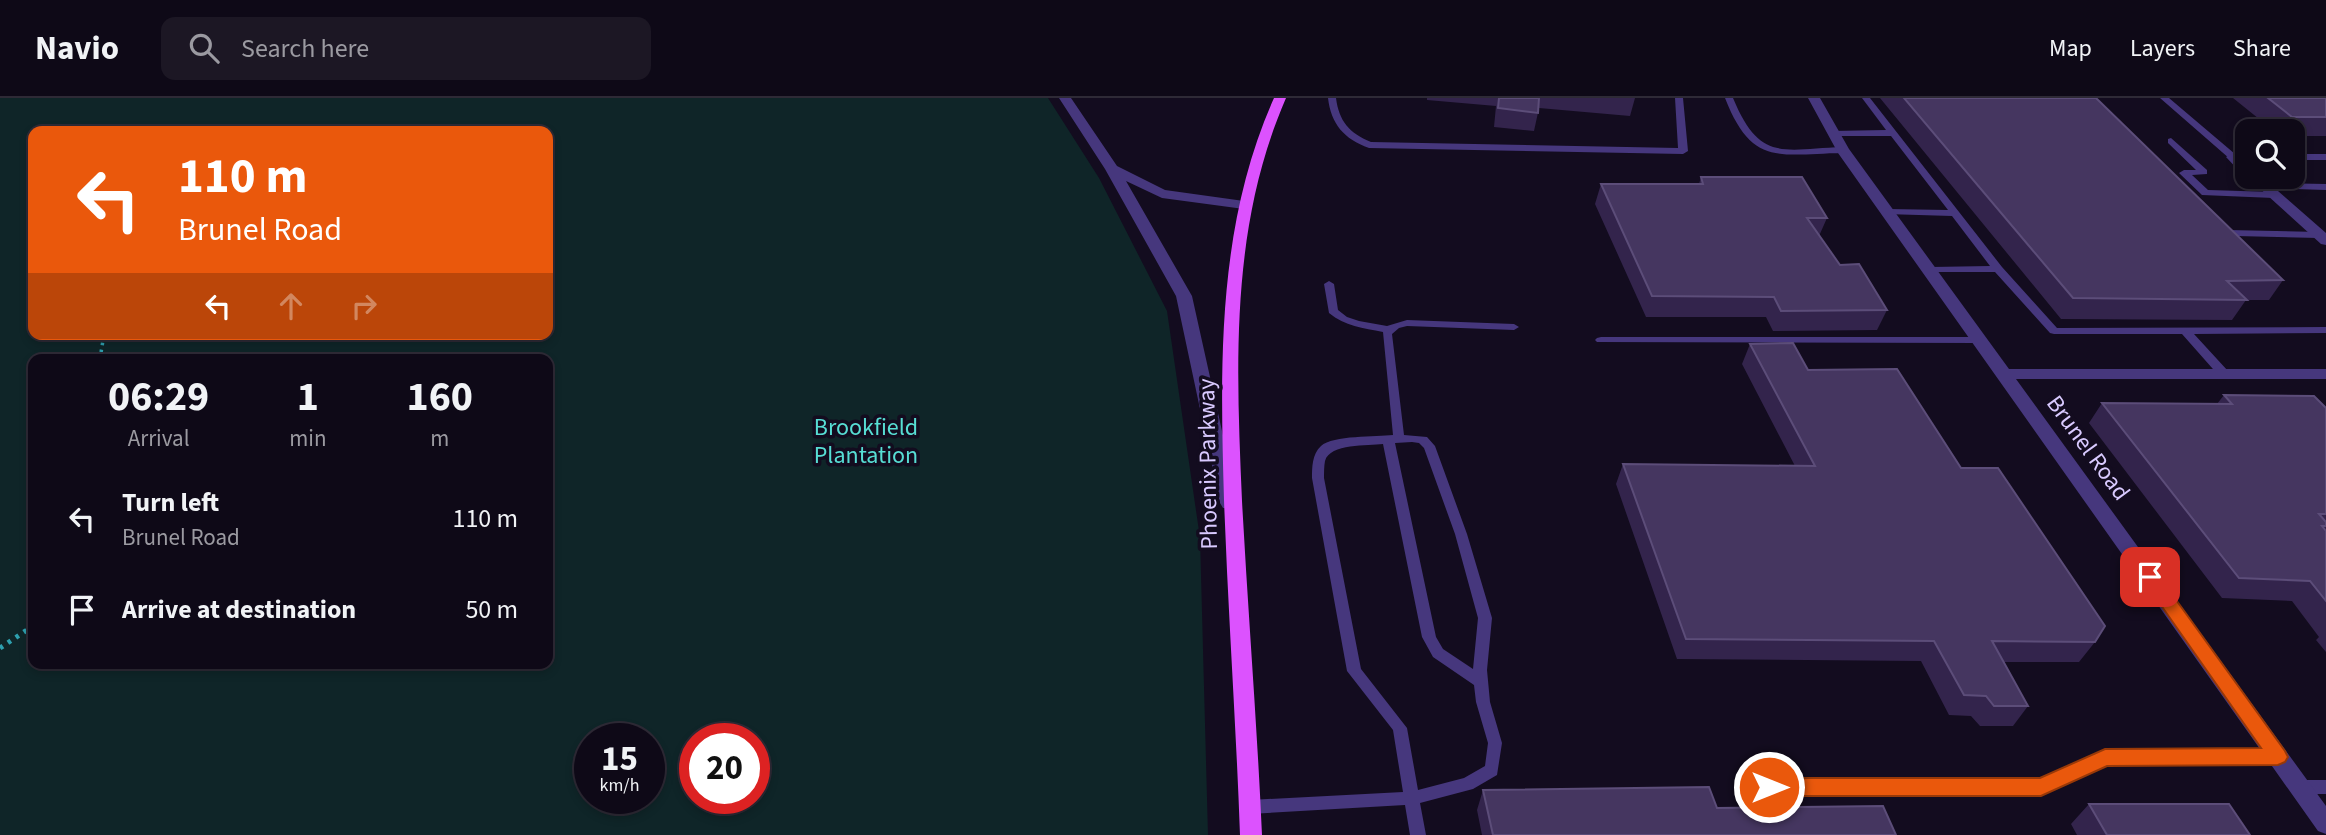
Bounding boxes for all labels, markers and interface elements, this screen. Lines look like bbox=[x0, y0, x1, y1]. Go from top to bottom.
search box bbox=[161, 17, 651, 80]
text: Navio bbox=[35, 25, 119, 72]
icon: search bbox=[185, 29, 223, 67]
text: Search here bbox=[241, 30, 369, 67]
text: Map bbox=[2049, 31, 2092, 66]
text: Layers bbox=[2130, 31, 2195, 66]
text: Share bbox=[2233, 31, 2291, 66]
map controls bbox=[2235, 119, 2305, 189]
button: search bbox=[2235, 119, 2305, 189]
text: 110 m bbox=[178, 142, 307, 212]
icon: left bbox=[63, 154, 154, 245]
text: Brunel Road bbox=[178, 207, 342, 253]
icon: left bbox=[199, 287, 237, 325]
icon: ahead bbox=[272, 287, 310, 325]
icon: right bbox=[345, 287, 383, 325]
text: 06:29 bbox=[108, 367, 209, 427]
text: 1 bbox=[297, 367, 319, 427]
text: 160 bbox=[406, 367, 473, 427]
street label: Phoenix Parkway bbox=[1189, 378, 1227, 550]
street label: Brunel Road bbox=[2038, 388, 2138, 508]
park label: Brookfield Plantation bbox=[814, 410, 918, 473]
text: Arrival bbox=[128, 422, 190, 455]
text: min bbox=[289, 422, 327, 455]
text: m bbox=[430, 422, 449, 455]
text: Turn left bbox=[122, 484, 219, 521]
icon: left bbox=[63, 500, 101, 538]
text: 110 m bbox=[452, 500, 518, 537]
text: Brunel Road bbox=[122, 521, 240, 554]
pin bbox=[2120, 547, 2180, 607]
icon: arrive bbox=[2131, 558, 2169, 596]
icon: arrive bbox=[63, 591, 101, 629]
text: Arrive at destination bbox=[122, 591, 356, 628]
text: 50 m bbox=[465, 591, 518, 628]
speed limit sign: 20 bbox=[679, 723, 770, 814]
text: 15 bbox=[601, 734, 638, 784]
position arrow bbox=[1732, 750, 1806, 824]
text: km/h bbox=[600, 773, 639, 798]

